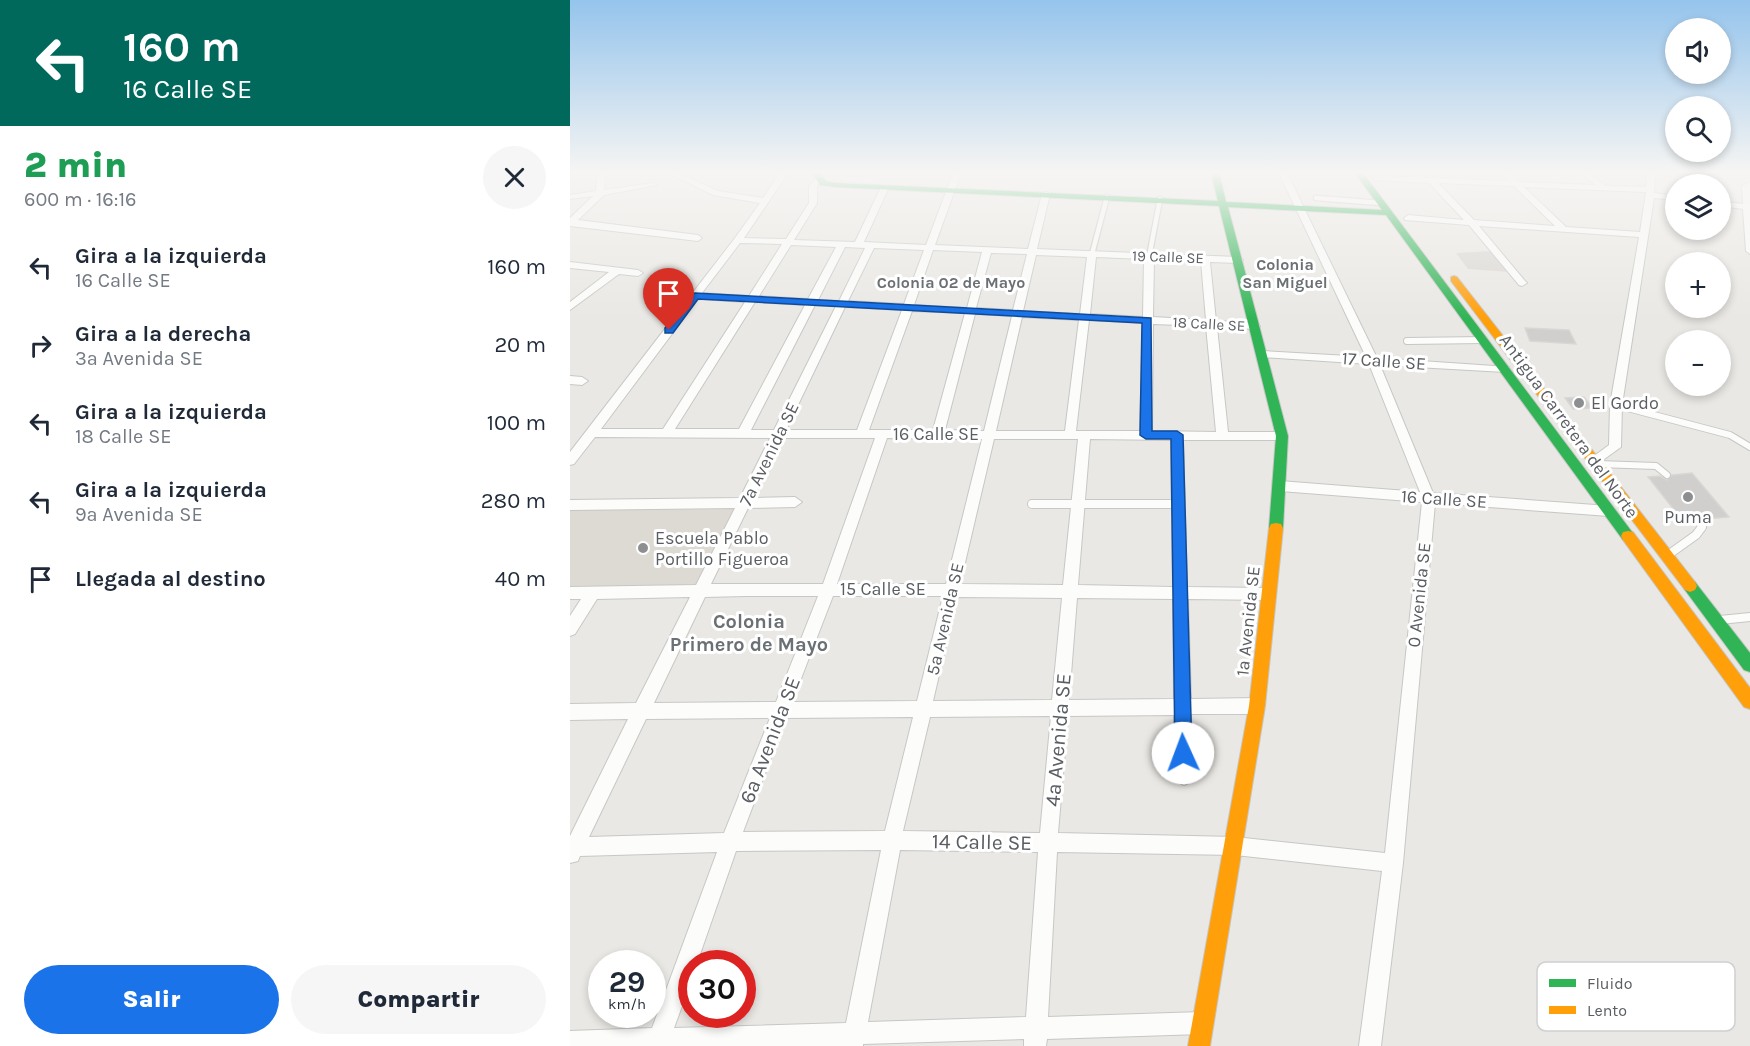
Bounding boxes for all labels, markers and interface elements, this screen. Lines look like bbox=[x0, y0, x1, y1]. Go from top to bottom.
map controls bbox=[1665, 18, 1731, 396]
button: sound bbox=[1665, 18, 1731, 84]
text: 160 m bbox=[123, 22, 241, 72]
icon: left bbox=[24, 24, 102, 102]
text: 16 Calle SE bbox=[123, 73, 252, 105]
button: search bbox=[1665, 96, 1731, 162]
text: 2 min bbox=[24, 144, 127, 186]
button: close bbox=[483, 146, 546, 209]
button: layers bbox=[1665, 174, 1731, 240]
text: 600 m · 16:16 bbox=[24, 188, 136, 211]
text: Gira a la izquierda bbox=[75, 243, 267, 269]
street label: 19 Calle SE bbox=[1132, 247, 1204, 267]
icon: left bbox=[24, 251, 57, 284]
button: + bbox=[1665, 252, 1731, 318]
text: 160 m bbox=[487, 254, 546, 280]
district label: Colonia San Miguel bbox=[1242, 255, 1328, 292]
pin bbox=[643, 268, 694, 330]
text: 16 Calle SE bbox=[75, 269, 171, 292]
district label: Colonia 02 de Mayo bbox=[877, 273, 1025, 292]
icon: arrive bbox=[652, 277, 685, 310]
street label: 18 Calle SE bbox=[1172, 313, 1246, 335]
text: Gira a la derecha bbox=[75, 321, 251, 347]
icon: right bbox=[24, 329, 57, 362]
street label: Antigua Carretera del Norte bbox=[1495, 330, 1643, 522]
button: − bbox=[1665, 330, 1731, 396]
text: 20 m bbox=[494, 332, 546, 358]
text: 3a Avenida SE bbox=[75, 347, 203, 370]
street label: 17 Calle SE bbox=[1341, 347, 1427, 375]
place label: El Gordo bbox=[1591, 392, 1659, 414]
marker: El Gordo bbox=[1572, 396, 1586, 410]
street label: 7a Avenida SE bbox=[734, 398, 804, 510]
text: Gira a la izquierda bbox=[75, 399, 267, 425]
icon: left bbox=[24, 407, 57, 440]
text: 100 m bbox=[487, 410, 546, 436]
street label: 16 Calle SE bbox=[893, 423, 979, 445]
text: 18 Calle SE bbox=[75, 425, 171, 448]
text: Gira a la izquierda bbox=[75, 477, 267, 503]
icon: left bbox=[24, 485, 57, 518]
street label: 16 Calle SE bbox=[1400, 485, 1488, 513]
text: 280 m bbox=[481, 488, 546, 514]
marker: Puma bbox=[1681, 490, 1695, 504]
text: 9a Avenida SE bbox=[75, 503, 203, 526]
place label: Puma bbox=[1664, 506, 1712, 528]
place label: Escuela Pablo Portillo Figueroa bbox=[655, 527, 789, 570]
marker: Escuela Pablo Portillo Figueroa bbox=[636, 541, 650, 555]
street label: 0 Avenida SE bbox=[1403, 542, 1435, 648]
street label: 5a Avenida SE bbox=[921, 561, 969, 677]
icon: arrive bbox=[24, 563, 57, 596]
street label: 1a Avenida SE bbox=[1231, 565, 1265, 677]
text: Llegada al destino bbox=[75, 566, 266, 592]
text: 40 m bbox=[495, 566, 546, 592]
street label: 15 Calle SE bbox=[840, 578, 926, 600]
district label: Colonia Primero de Mayo bbox=[670, 610, 828, 656]
street label: 4a Avenida SE bbox=[1040, 672, 1076, 808]
street label: 6a Avenida SE bbox=[735, 673, 805, 807]
position arrow bbox=[1151, 721, 1215, 785]
street label: 14 Calle SE bbox=[932, 829, 1032, 855]
speed limit sign: 30 bbox=[678, 950, 756, 1028]
legend bbox=[1537, 962, 1735, 1031]
text: 29 bbox=[609, 964, 645, 1000]
button: Salir bbox=[24, 965, 279, 1034]
button: Compartir bbox=[291, 965, 546, 1034]
text: Fluido bbox=[1587, 974, 1633, 993]
text: km/h bbox=[608, 995, 646, 1013]
text: Lento bbox=[1587, 1001, 1627, 1020]

